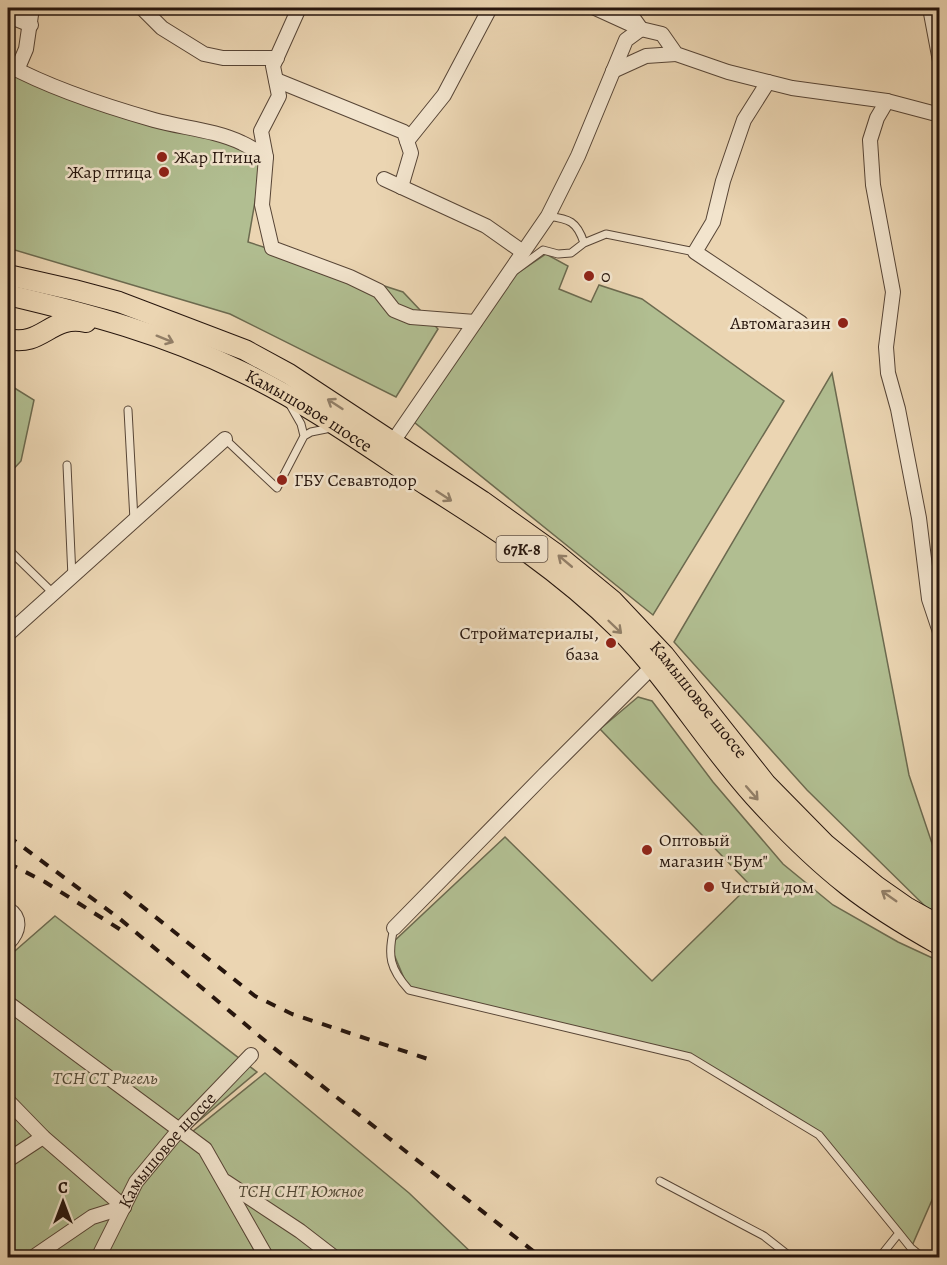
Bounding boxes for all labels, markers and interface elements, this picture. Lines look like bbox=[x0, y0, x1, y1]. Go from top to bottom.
place label: Жар Птица bbox=[174, 145, 262, 169]
marker: Жар Птица bbox=[155, 150, 169, 164]
place label: Жар птица bbox=[67, 160, 153, 184]
marker: Жар птица bbox=[157, 165, 171, 179]
place label: 0 bbox=[601, 264, 611, 288]
marker: 0 bbox=[582, 269, 596, 283]
place label: Автомагазин bbox=[729, 311, 831, 335]
marker: Автомагазин bbox=[836, 316, 850, 330]
one-way arrow bbox=[155, 334, 174, 345]
street label: Камышовое шоссе bbox=[241, 363, 377, 458]
one-way arrow bbox=[327, 398, 343, 410]
place label: ГБУ Севавтодор bbox=[294, 468, 417, 492]
marker: ГБУ Севавтодор bbox=[275, 473, 289, 487]
one-way arrow bbox=[435, 490, 452, 502]
road number: 67К-8 bbox=[496, 536, 548, 562]
one-way arrow bbox=[558, 554, 573, 568]
one-way arrow bbox=[608, 619, 623, 634]
place label: Стройматериалы, база bbox=[460, 621, 600, 666]
street label: Камышовое шоссе bbox=[645, 635, 753, 763]
marker: Стройматериалы, база bbox=[604, 636, 618, 650]
one-way arrow bbox=[746, 785, 759, 801]
place label: Оптовый магазин "Бум" bbox=[659, 828, 768, 873]
marker: Оптовый магазин "Бум" bbox=[640, 843, 654, 857]
place label: Чистый дом bbox=[721, 875, 814, 899]
marker: Чистый дом bbox=[702, 880, 716, 894]
one-way arrow bbox=[882, 890, 898, 902]
park label: ТСН СТ Ригель bbox=[53, 1066, 158, 1090]
street label: Камышовое шоссе bbox=[113, 1087, 221, 1212]
north arrow bbox=[33, 1172, 93, 1232]
text: С bbox=[58, 1177, 68, 1199]
park label: ТСН СНТ Южное bbox=[238, 1179, 364, 1203]

